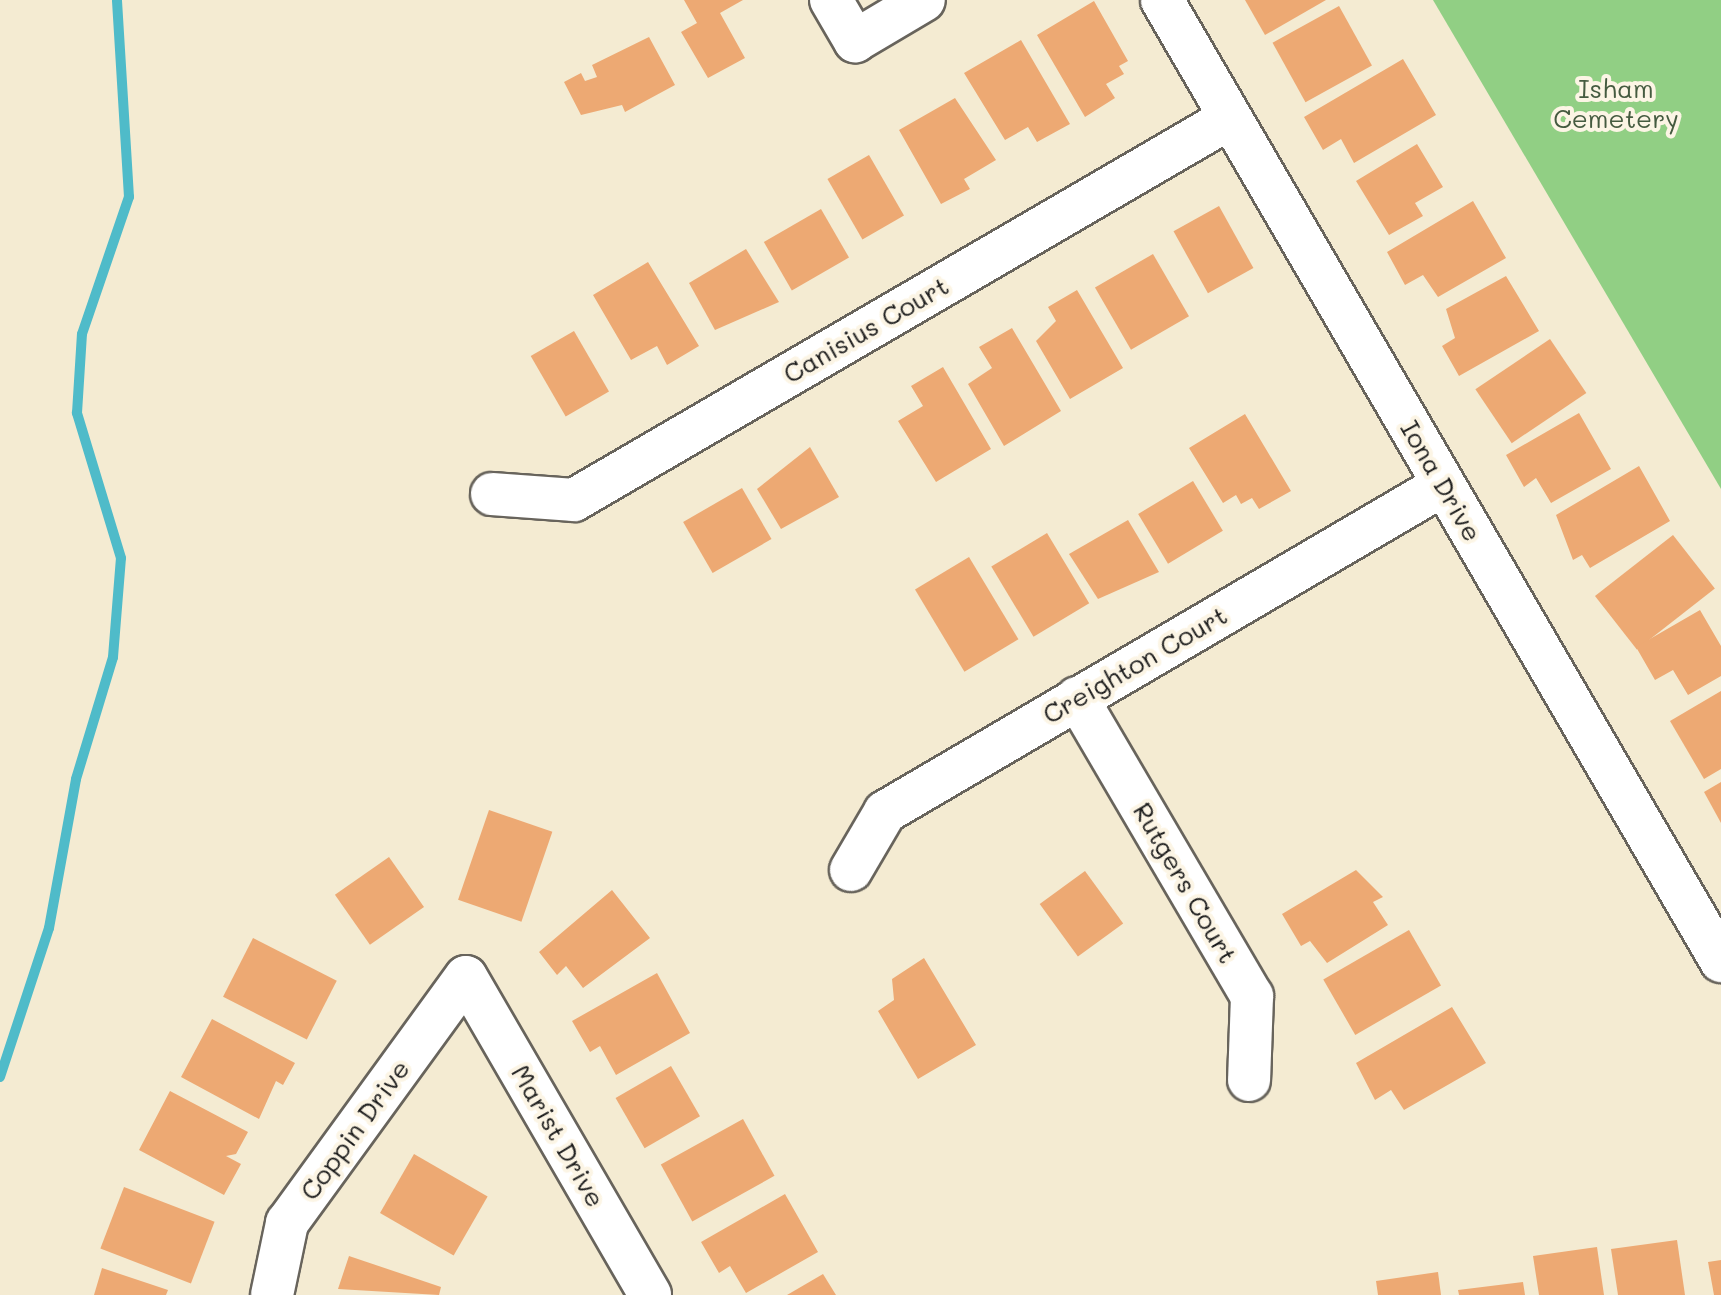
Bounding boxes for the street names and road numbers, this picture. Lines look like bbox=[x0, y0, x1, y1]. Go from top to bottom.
street label: Canisius Court bbox=[778, 270, 954, 390]
street label: Iona Drive bbox=[1394, 415, 1488, 547]
street label: Creighton Court bbox=[1037, 600, 1233, 730]
street label: Rutgers Court bbox=[1126, 797, 1244, 969]
street label: Coppin Drive bbox=[294, 1054, 416, 1206]
street label: Marist Drive bbox=[505, 1059, 611, 1213]

